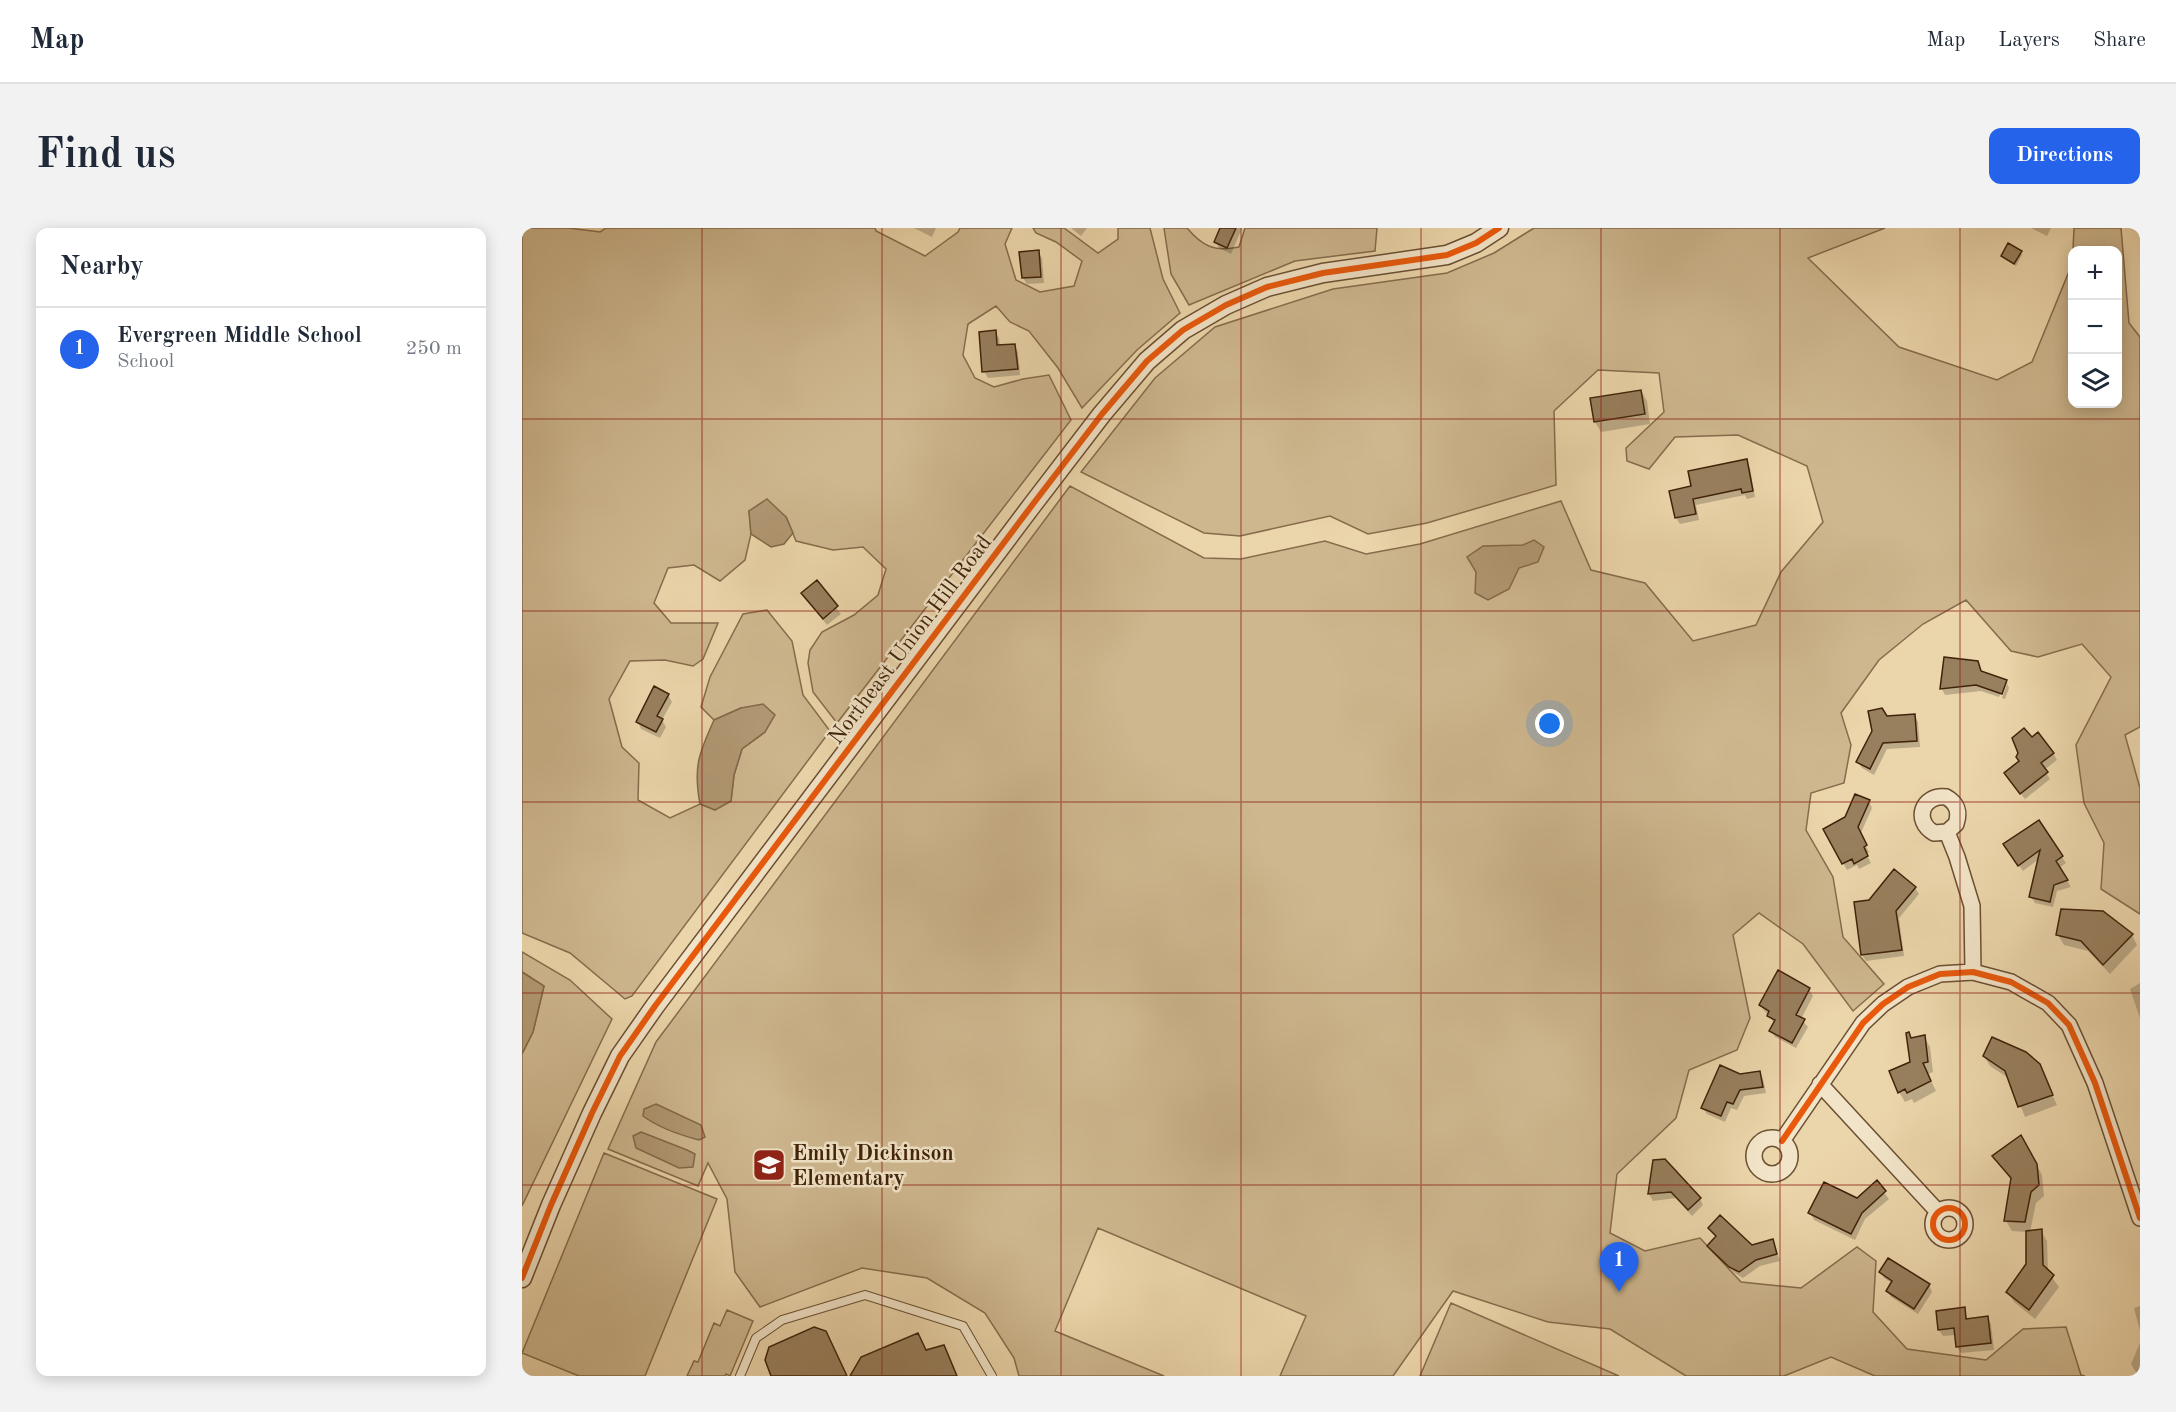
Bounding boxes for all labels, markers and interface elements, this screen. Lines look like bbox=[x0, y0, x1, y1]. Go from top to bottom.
text: Map bbox=[30, 27, 84, 55]
text: Map bbox=[1926, 30, 1965, 51]
text: Layers bbox=[1998, 30, 2060, 51]
text: Share bbox=[2093, 30, 2146, 51]
button: Directions bbox=[1989, 128, 2140, 184]
text: Find us bbox=[36, 135, 175, 177]
map controls bbox=[2068, 246, 2122, 408]
button: + bbox=[2068, 246, 2122, 300]
text: Nearby bbox=[60, 254, 144, 280]
button: − bbox=[2068, 300, 2122, 354]
text: Evergreen Middle School bbox=[117, 325, 362, 347]
text: 1 bbox=[74, 339, 85, 359]
text: 250 m bbox=[406, 339, 462, 359]
text: School bbox=[117, 352, 174, 372]
button: layers bbox=[2068, 354, 2122, 408]
street label: Northeast Union Hill Road bbox=[825, 532, 996, 749]
your location bbox=[1535, 709, 1564, 738]
place label: Emily Dickinson Elementary bbox=[792, 1143, 954, 1190]
school or university icon: Emily Dickinson Elementary bbox=[751, 1147, 787, 1183]
pin: 1 bbox=[1600, 1242, 1638, 1292]

